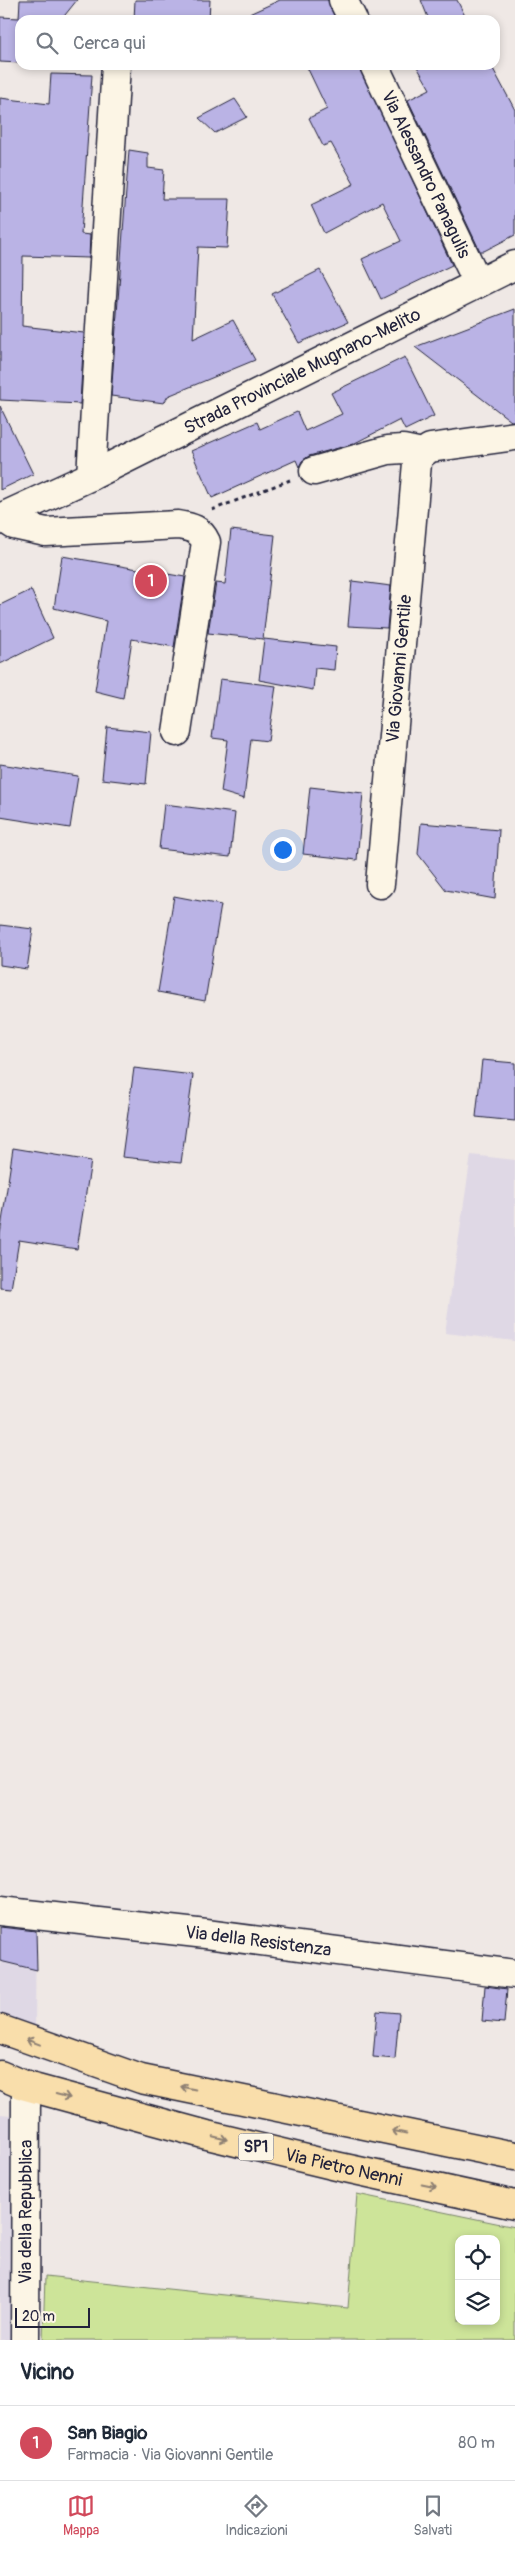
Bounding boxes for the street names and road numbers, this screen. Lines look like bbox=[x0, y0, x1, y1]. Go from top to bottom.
street label: Via Alessandro Panagulis bbox=[376, 87, 476, 262]
street label: Strada Provinciale Mugnano-Melito bbox=[180, 302, 425, 440]
street label: Via Giovanni Gentile bbox=[381, 594, 417, 744]
street label: Via della Resistenza bbox=[184, 1920, 333, 1962]
road number: SP1 bbox=[238, 2134, 274, 2160]
street label: Via della Repubblica bbox=[14, 2140, 37, 2284]
street label: Via Pietro Nenni bbox=[283, 2143, 404, 2192]

